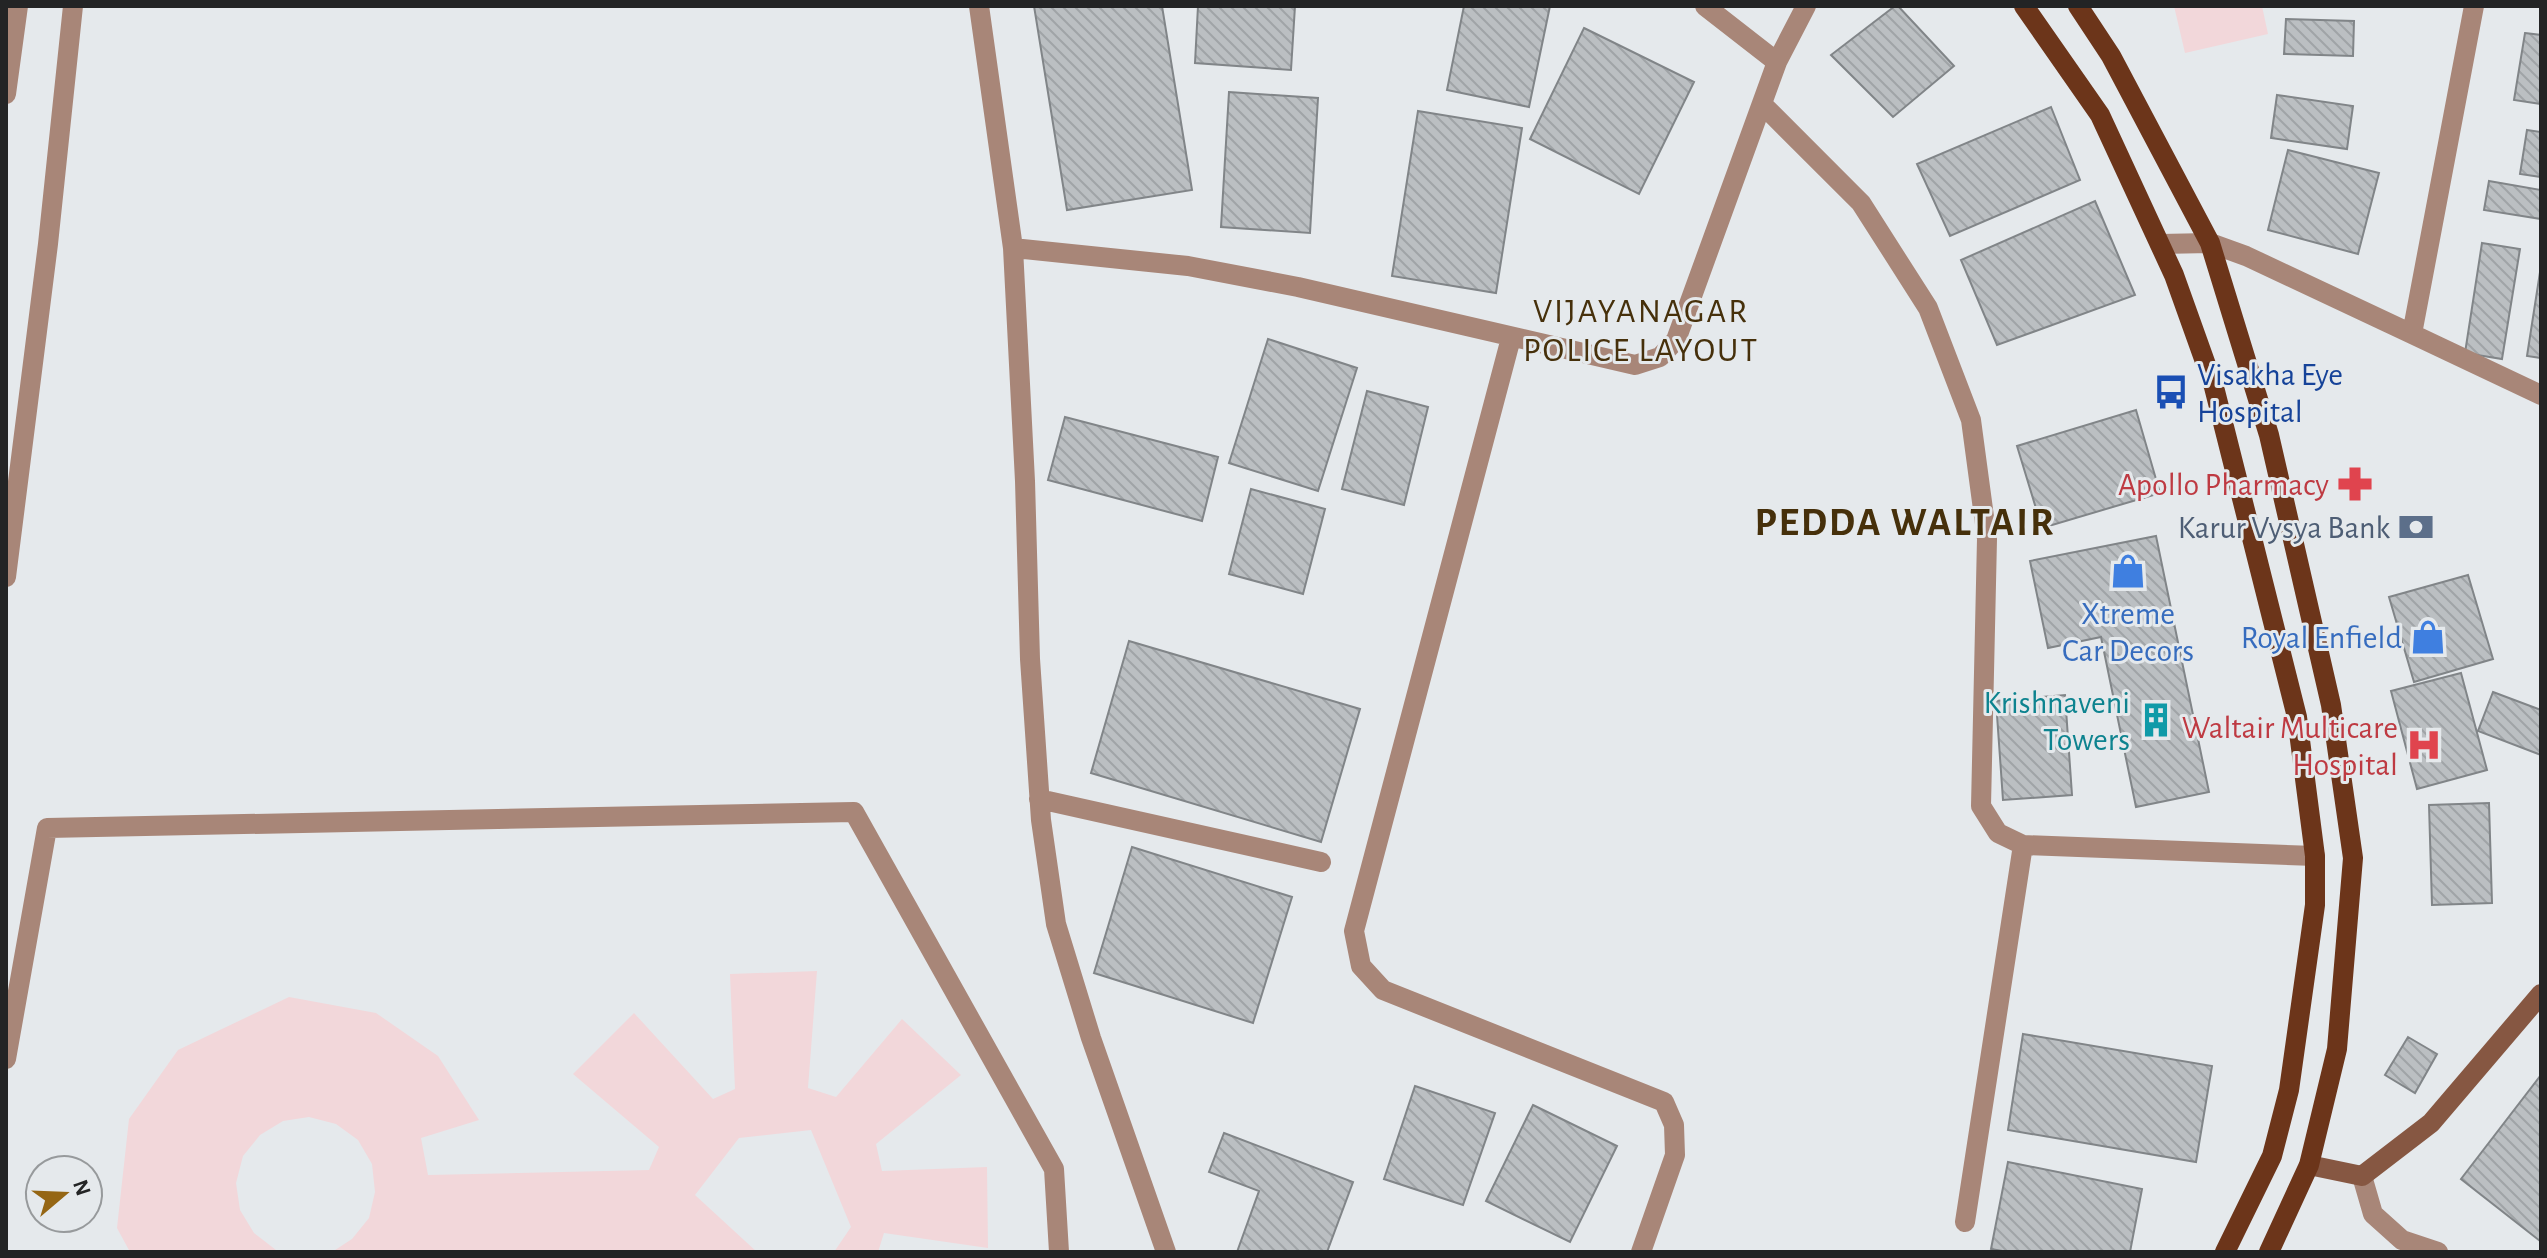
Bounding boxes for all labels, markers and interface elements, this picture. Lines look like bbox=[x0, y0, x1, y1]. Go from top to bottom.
district label: VIJAYANAGAR POLICE LAYOUT bbox=[1523, 295, 1759, 368]
place label: Visakha Eye Hospital bbox=[2197, 359, 2343, 428]
bus stop icon: Visakha Eye Hospital bbox=[2152, 373, 2190, 411]
pharmacy icon: Apollo Pharmacy bbox=[2336, 465, 2374, 503]
place label: Apollo Pharmacy bbox=[2118, 469, 2329, 501]
district label: PEDDA WALTAIR bbox=[1754, 503, 2056, 543]
bank icon: Karur Vysya Bank bbox=[2397, 508, 2435, 546]
place label: Karur Vysya Bank bbox=[2178, 512, 2390, 544]
shop icon: Xtreme Car Decors bbox=[2109, 552, 2147, 590]
place label: Xtreme Car Decors bbox=[2062, 598, 2194, 667]
shop icon: Royal Enfield bbox=[2409, 618, 2447, 656]
place label: Royal Enfield bbox=[2241, 622, 2402, 654]
place label: Krishnaveni Towers bbox=[1984, 687, 2130, 756]
building icon: Krishnaveni Towers bbox=[2137, 701, 2175, 739]
place label: Waltair Multicare Hospital bbox=[2182, 712, 2398, 781]
hospital icon: Waltair Multicare Hospital bbox=[2405, 726, 2443, 764]
north arrow bbox=[24, 1154, 104, 1234]
text: N bbox=[69, 1177, 95, 1199]

